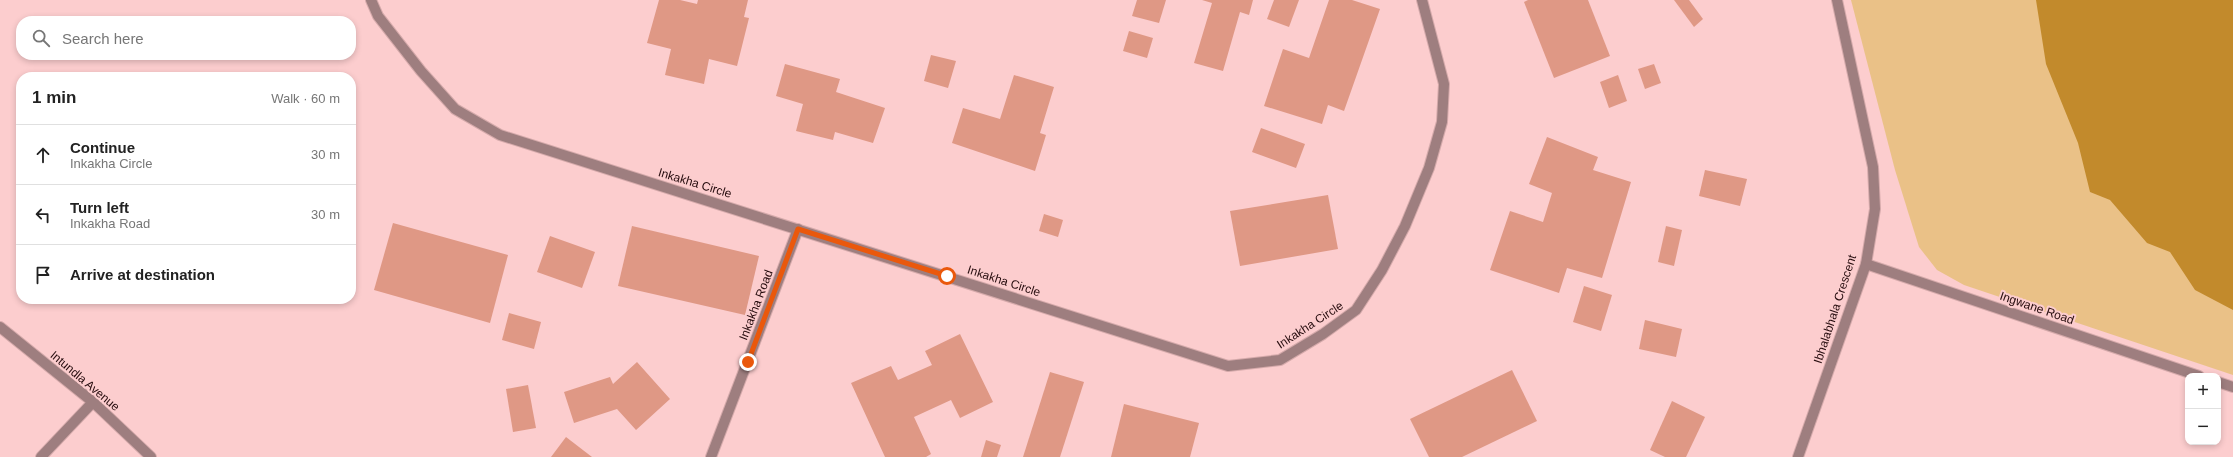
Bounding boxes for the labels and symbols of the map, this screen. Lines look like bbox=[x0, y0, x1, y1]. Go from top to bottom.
street label: Inkakha Circle bbox=[657, 165, 734, 201]
street label: Ibhalabhala Crescent bbox=[1811, 252, 1859, 365]
street label: Inkakha Circle bbox=[966, 263, 1043, 300]
route start bbox=[938, 267, 956, 285]
street label: Inkakha Road bbox=[736, 268, 776, 342]
street label: Ingwane Road bbox=[1998, 289, 2076, 327]
street label: Inkakha Circle bbox=[1274, 298, 1346, 352]
street label: Intundla Avenue bbox=[48, 348, 123, 414]
route end bbox=[739, 353, 757, 371]

